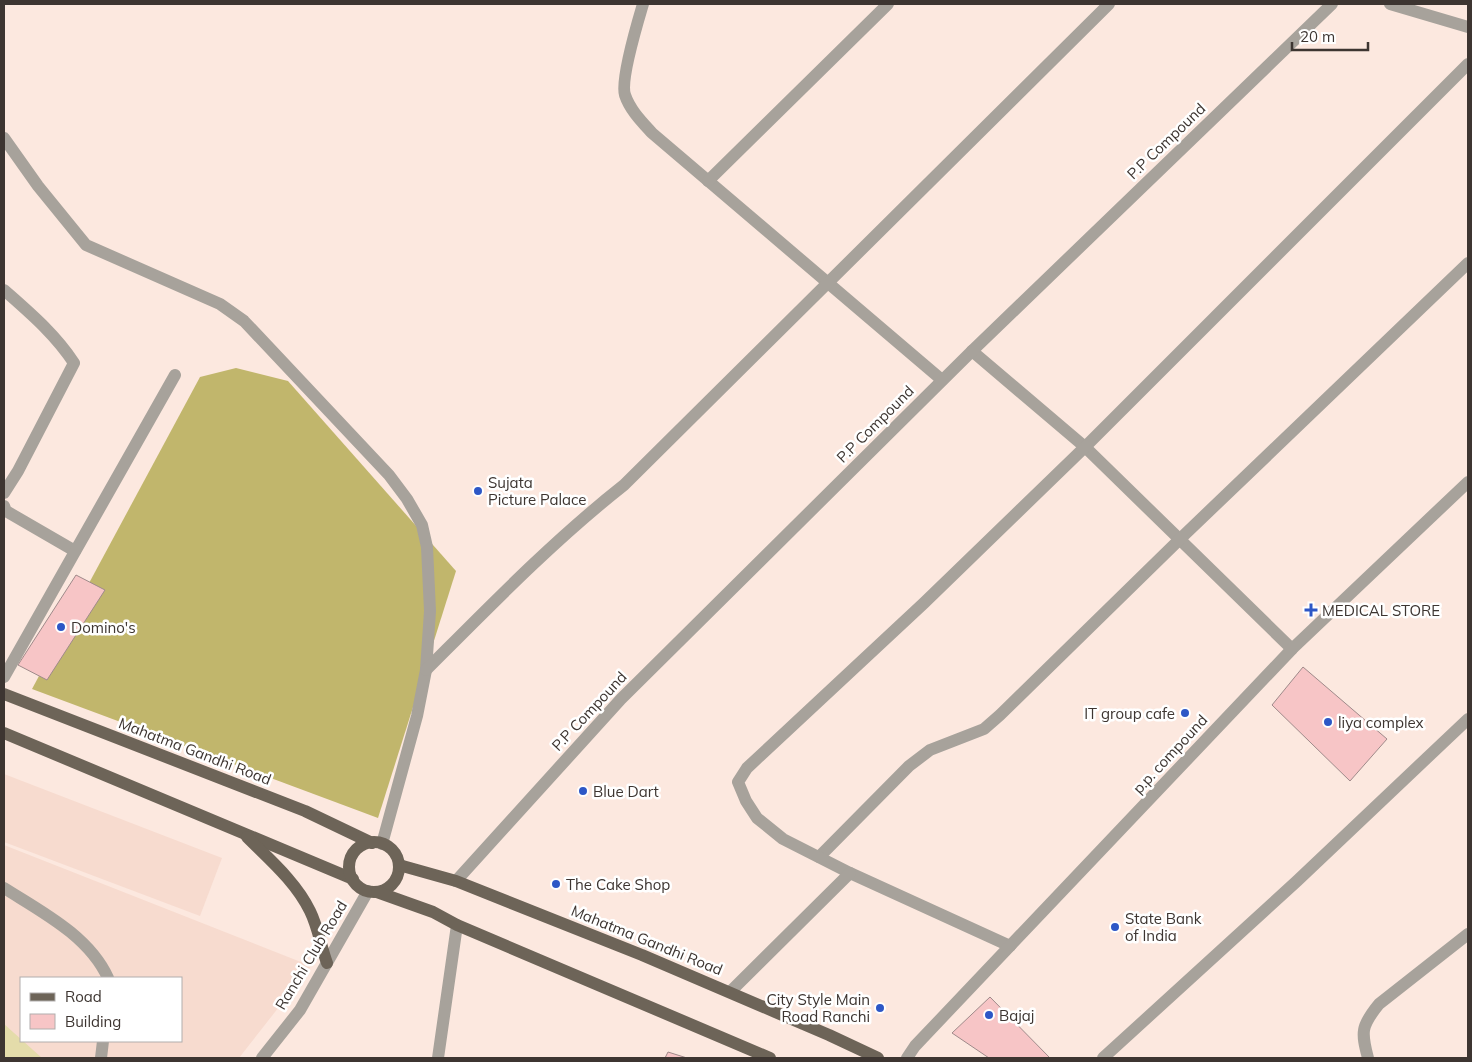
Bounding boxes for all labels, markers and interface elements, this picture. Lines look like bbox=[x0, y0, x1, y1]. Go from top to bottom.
scale bar bbox=[1292, 20, 1368, 52]
text: 20 m bbox=[1300, 27, 1335, 46]
street label: P.P Compound bbox=[1123, 99, 1209, 183]
street label: P.P Compound bbox=[832, 381, 918, 467]
place label: Sujata Picture Palace bbox=[488, 473, 587, 509]
marker: Sujata Picture Palace bbox=[472, 485, 484, 497]
place label: MEDICAL STORE bbox=[1322, 601, 1440, 620]
marker: MEDICAL STORE bbox=[1304, 603, 1318, 617]
place label: Domino's bbox=[71, 618, 136, 637]
marker: Domino's bbox=[55, 621, 67, 633]
street label: P.P Compound bbox=[547, 667, 631, 755]
place label: IT group cafe bbox=[1084, 704, 1175, 723]
marker: IT group cafe bbox=[1179, 707, 1191, 719]
street label: p.p. compound bbox=[1129, 711, 1211, 797]
street label: Mahatma Gandhi Road bbox=[116, 713, 274, 789]
place label: liya complex bbox=[1338, 713, 1424, 732]
marker: liya complex bbox=[1322, 716, 1334, 728]
place label: Blue Dart bbox=[593, 782, 659, 801]
marker: Blue Dart bbox=[577, 785, 589, 797]
place label: The Cake Shop bbox=[566, 875, 670, 894]
marker: The Cake Shop bbox=[550, 878, 562, 890]
street label: Ranchi Club Road bbox=[271, 897, 351, 1013]
street label: Mahatma Gandhi Road bbox=[568, 901, 726, 979]
place label: State Bank of India bbox=[1125, 909, 1202, 945]
marker: State Bank of India bbox=[1109, 921, 1121, 933]
legend bbox=[20, 977, 182, 1042]
text: Road bbox=[65, 987, 102, 1006]
place label: City Style Main Road Ranchi bbox=[766, 990, 870, 1026]
marker: City Style Main Road Ranchi bbox=[874, 1002, 886, 1014]
place label: Bajaj bbox=[999, 1006, 1034, 1025]
marker: Bajaj bbox=[983, 1009, 995, 1021]
text: Building bbox=[65, 1012, 121, 1031]

